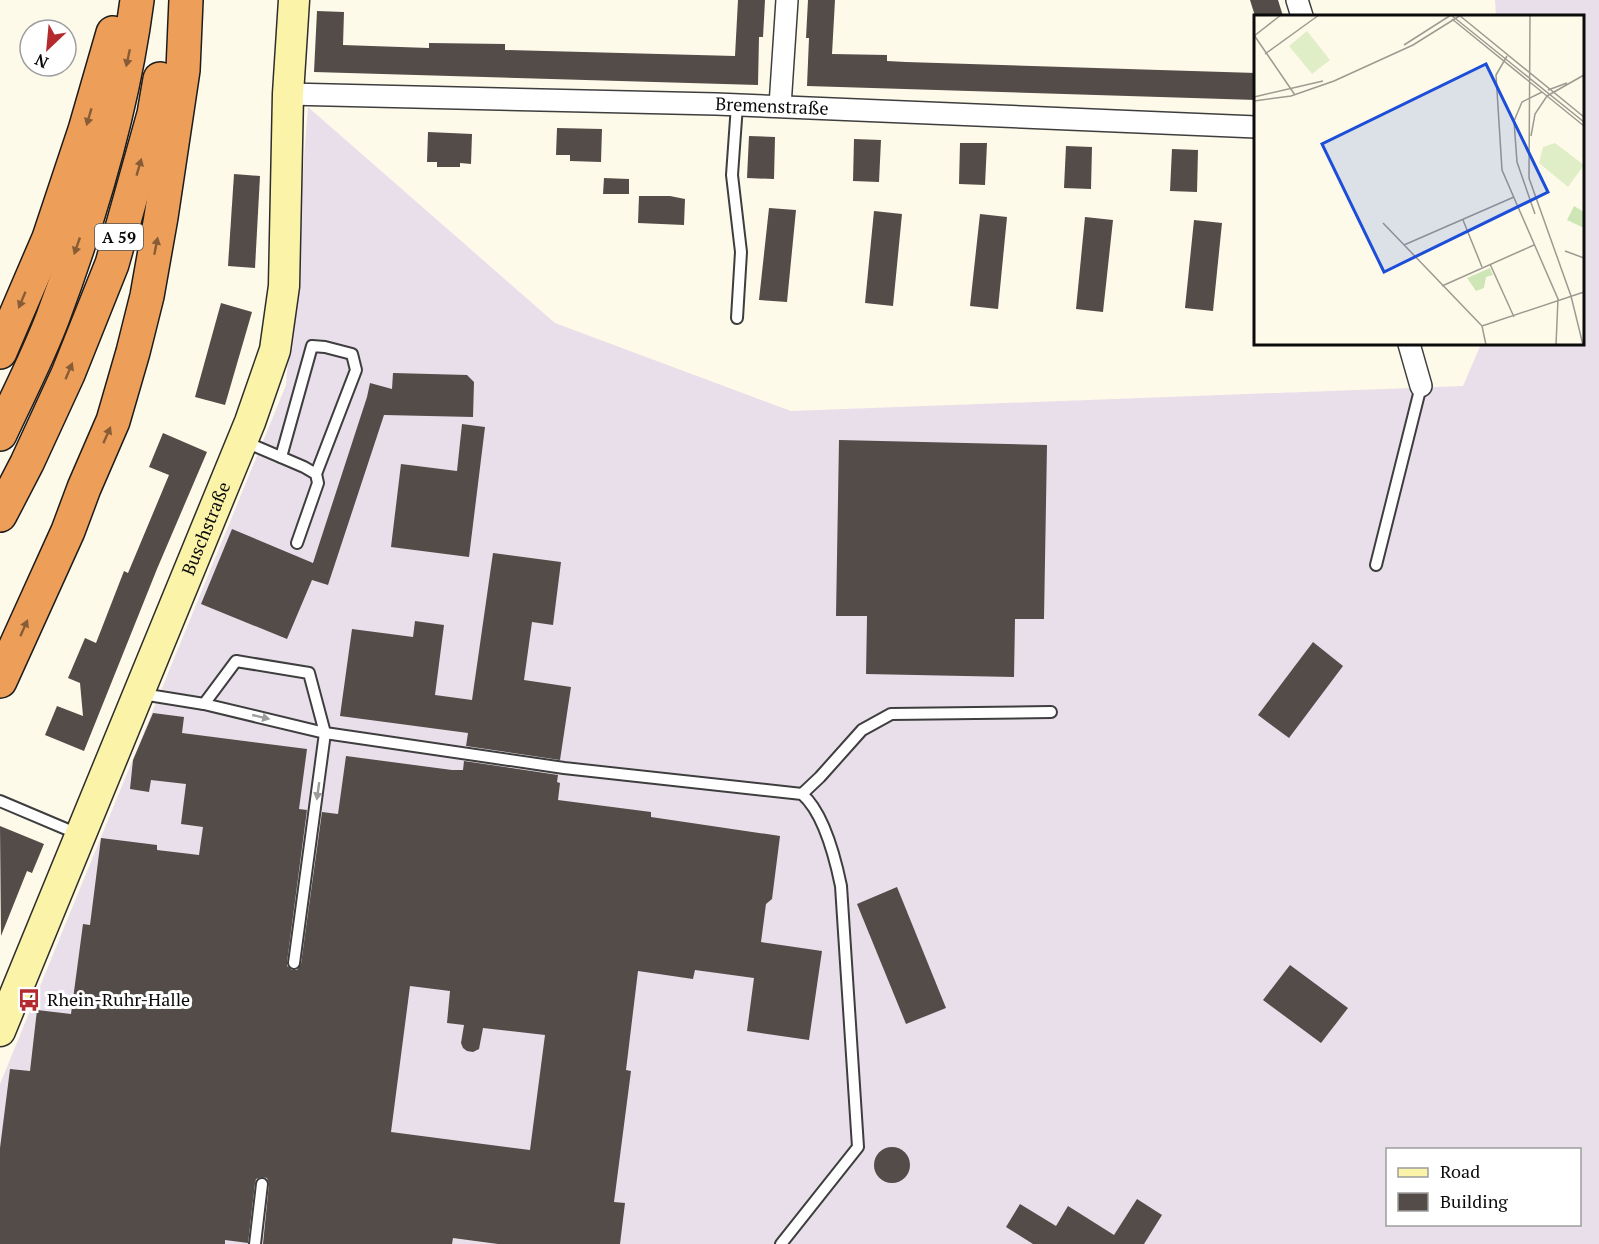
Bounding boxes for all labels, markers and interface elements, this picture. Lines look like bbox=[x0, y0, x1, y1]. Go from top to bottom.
inset map bbox=[1254, 15, 1584, 345]
north arrow bbox=[18, 18, 78, 78]
text: N bbox=[31, 49, 52, 74]
one-way arrow bbox=[123, 49, 132, 68]
street label: Bremenstraße bbox=[715, 91, 829, 120]
one-way arrow bbox=[84, 108, 93, 126]
one-way arrow bbox=[135, 158, 144, 176]
road number: A 59 bbox=[95, 224, 143, 250]
one-way arrow bbox=[72, 237, 82, 255]
one-way arrow bbox=[152, 237, 161, 256]
one-way arrow bbox=[17, 291, 27, 309]
one-way arrow bbox=[65, 362, 74, 380]
one-way arrow bbox=[102, 425, 112, 443]
street label: Buschstraße bbox=[175, 478, 235, 579]
one-way arrow bbox=[19, 618, 29, 636]
one-way arrow bbox=[251, 713, 270, 723]
one-way arrow bbox=[313, 781, 322, 800]
bus stop icon: Rhein-Ruhr-Halle bbox=[16, 987, 42, 1013]
place label: Rhein-Ruhr-Halle bbox=[47, 987, 190, 1011]
legend bbox=[1386, 1148, 1581, 1226]
text: Road bbox=[1440, 1159, 1480, 1183]
text: Building bbox=[1440, 1189, 1508, 1213]

